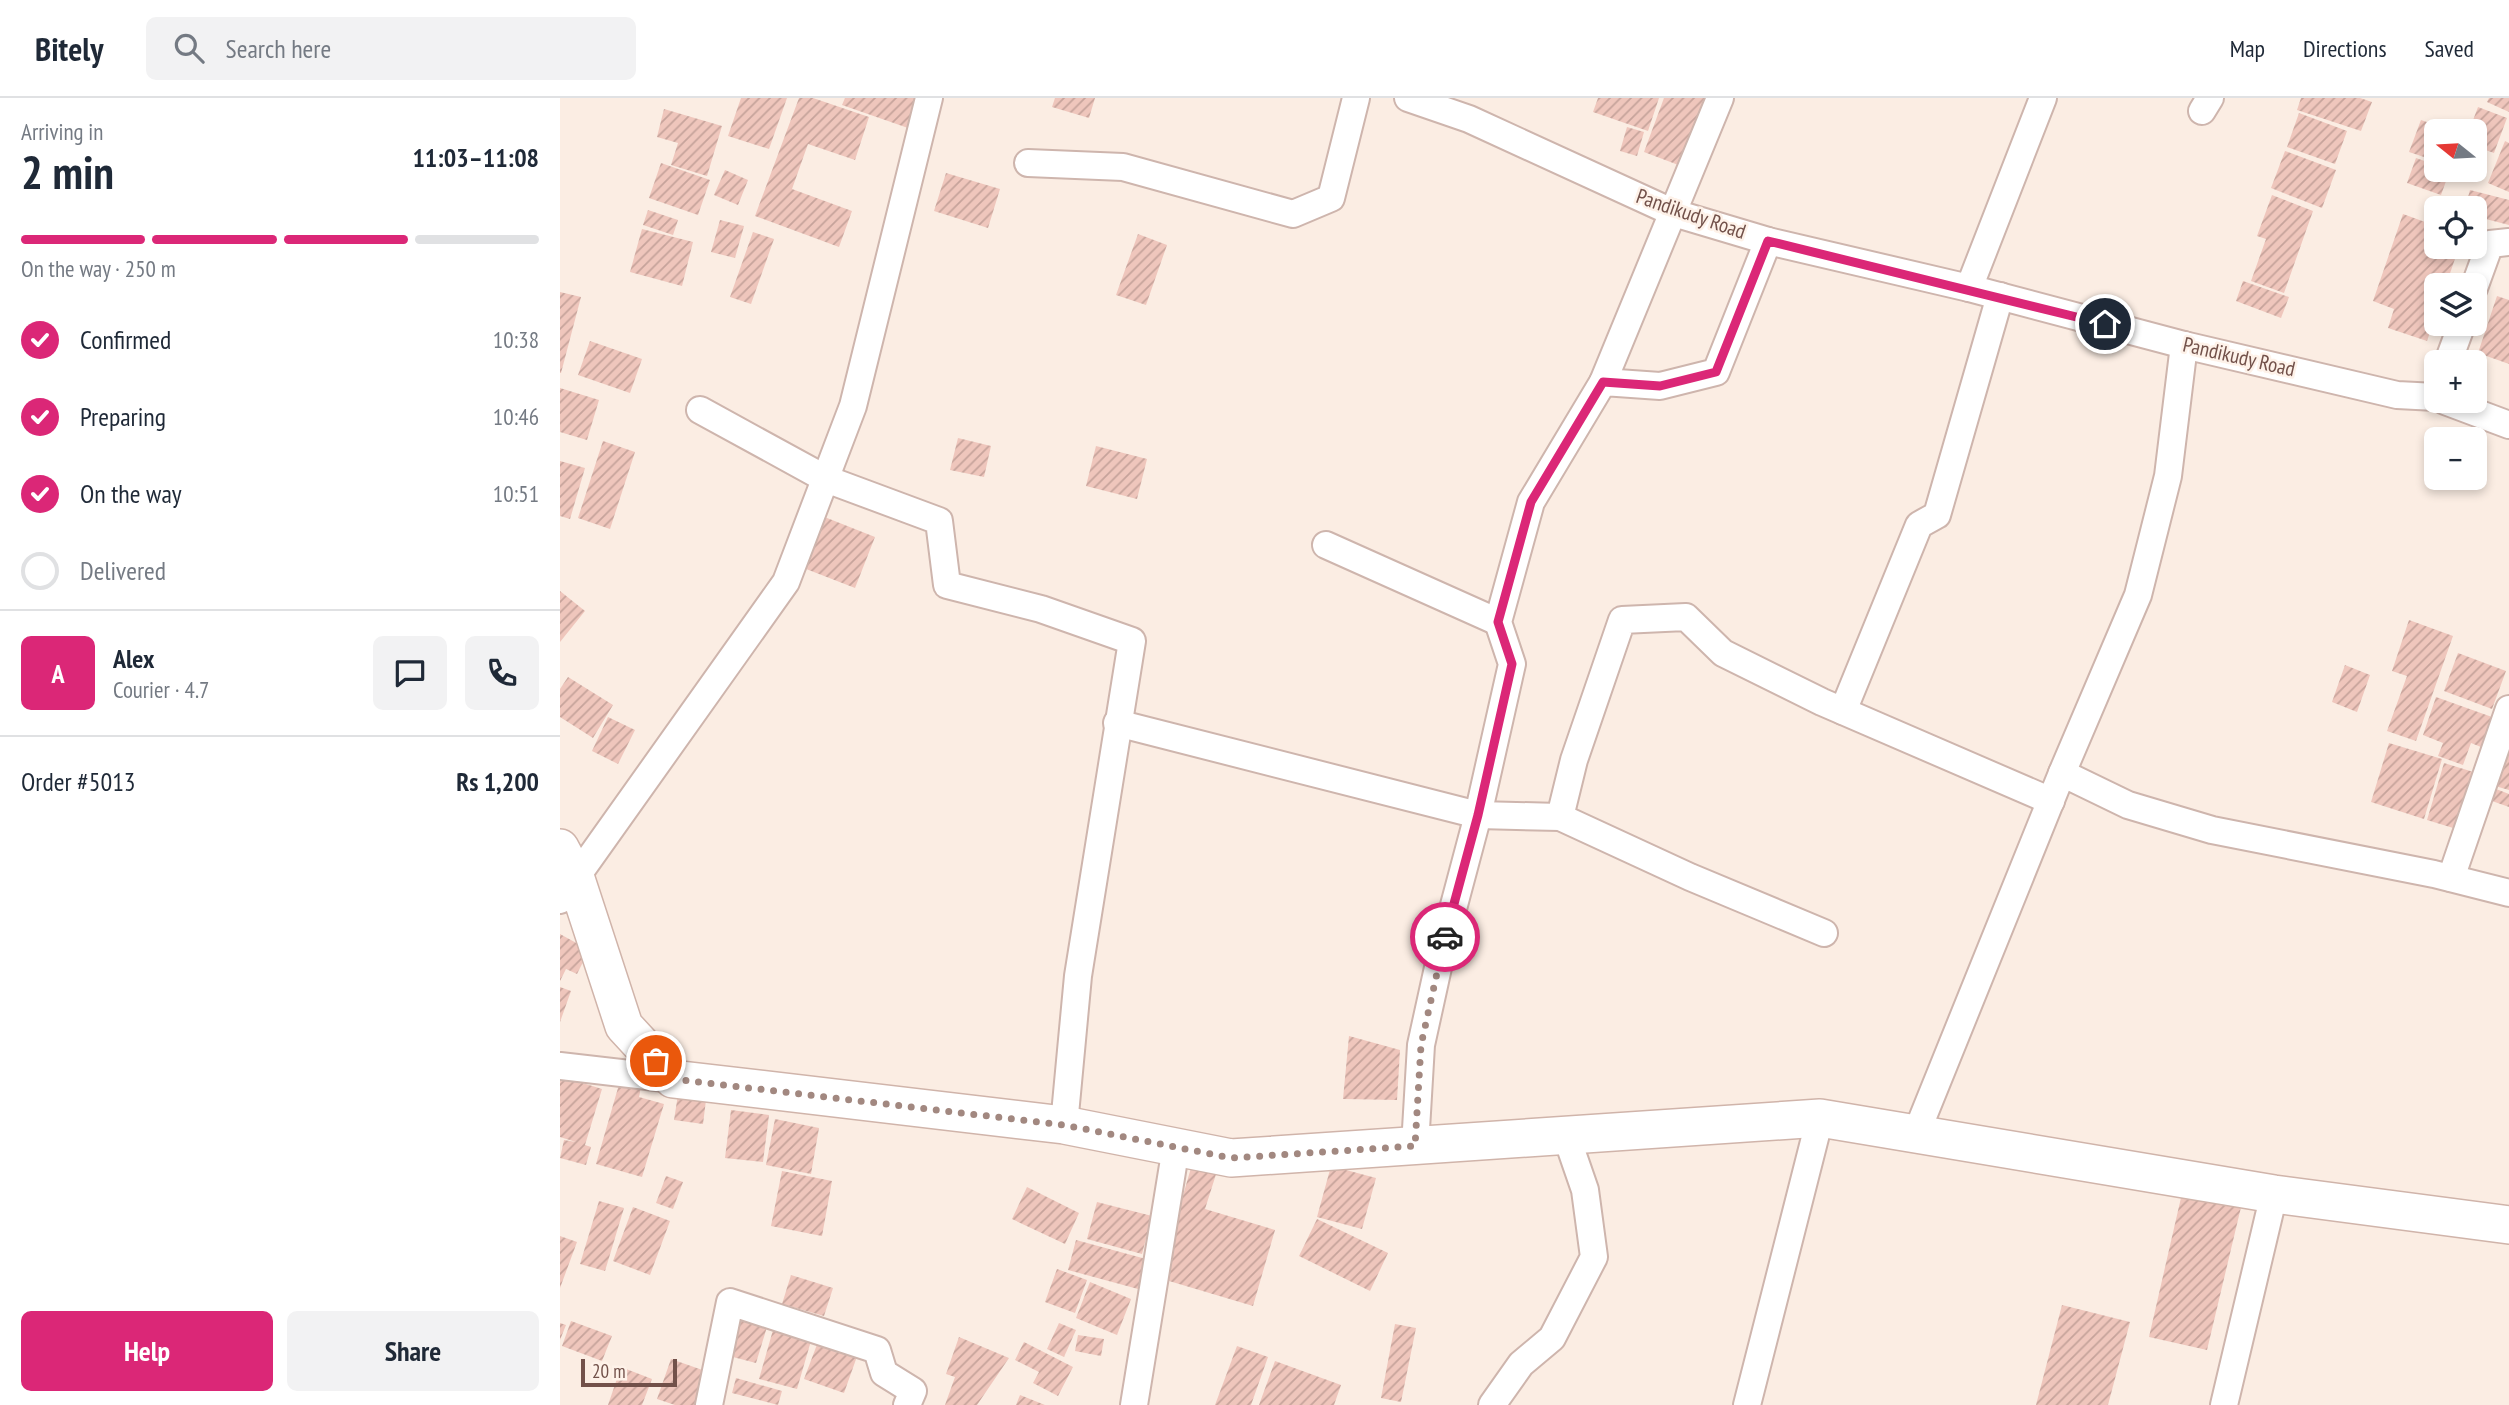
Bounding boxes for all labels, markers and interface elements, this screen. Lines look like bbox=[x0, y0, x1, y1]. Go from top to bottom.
search box bbox=[146, 17, 636, 80]
text: Bitely bbox=[35, 27, 104, 70]
icon: search bbox=[170, 29, 208, 67]
text: Search here bbox=[226, 32, 331, 65]
text: Map bbox=[2230, 33, 2265, 64]
text: Directions bbox=[2303, 33, 2387, 64]
text: Saved bbox=[2425, 33, 2474, 64]
text: Arriving in bbox=[21, 117, 103, 146]
north arrow bbox=[2424, 119, 2487, 182]
map controls bbox=[2424, 119, 2487, 490]
text: 11:03–11:08 bbox=[412, 141, 539, 174]
text: 2 min bbox=[21, 142, 114, 202]
street label: Pandikudy Road bbox=[1633, 182, 1749, 245]
button: locate bbox=[2424, 196, 2487, 259]
text: On the way · 250 m bbox=[21, 254, 176, 283]
button: layers bbox=[2424, 273, 2487, 336]
pin bbox=[2075, 294, 2135, 354]
icon: home bbox=[2086, 305, 2124, 343]
icon: check bbox=[21, 321, 59, 359]
text: Confirmed bbox=[80, 323, 171, 356]
text: 10:38 bbox=[493, 325, 539, 354]
street label: Pandikudy Road bbox=[2180, 331, 2298, 382]
button: + bbox=[2424, 350, 2487, 413]
icon: check bbox=[21, 398, 59, 436]
text: Preparing bbox=[80, 400, 166, 433]
text: 10:46 bbox=[493, 402, 539, 431]
button: − bbox=[2424, 427, 2487, 490]
icon: check bbox=[21, 475, 59, 513]
text: On the way bbox=[80, 477, 182, 510]
text: 10:51 bbox=[493, 479, 539, 508]
text: Delivered bbox=[80, 554, 166, 587]
button: chat bbox=[373, 636, 447, 710]
button: phone bbox=[465, 636, 539, 710]
text: Alex bbox=[113, 642, 154, 675]
text: A bbox=[51, 657, 65, 690]
text: Courier · 4.7 bbox=[113, 675, 209, 704]
text: Order #5013 bbox=[21, 765, 136, 798]
text: Rs 1,200 bbox=[456, 765, 539, 798]
courier bbox=[1410, 902, 1480, 972]
icon: car bbox=[1426, 918, 1464, 956]
pin bbox=[626, 1031, 686, 1091]
icon: bag bbox=[637, 1042, 675, 1080]
button: Help bbox=[21, 1311, 273, 1391]
button: Share bbox=[287, 1311, 539, 1391]
scale bar bbox=[581, 1356, 677, 1388]
text: 20 m bbox=[592, 1359, 626, 1383]

